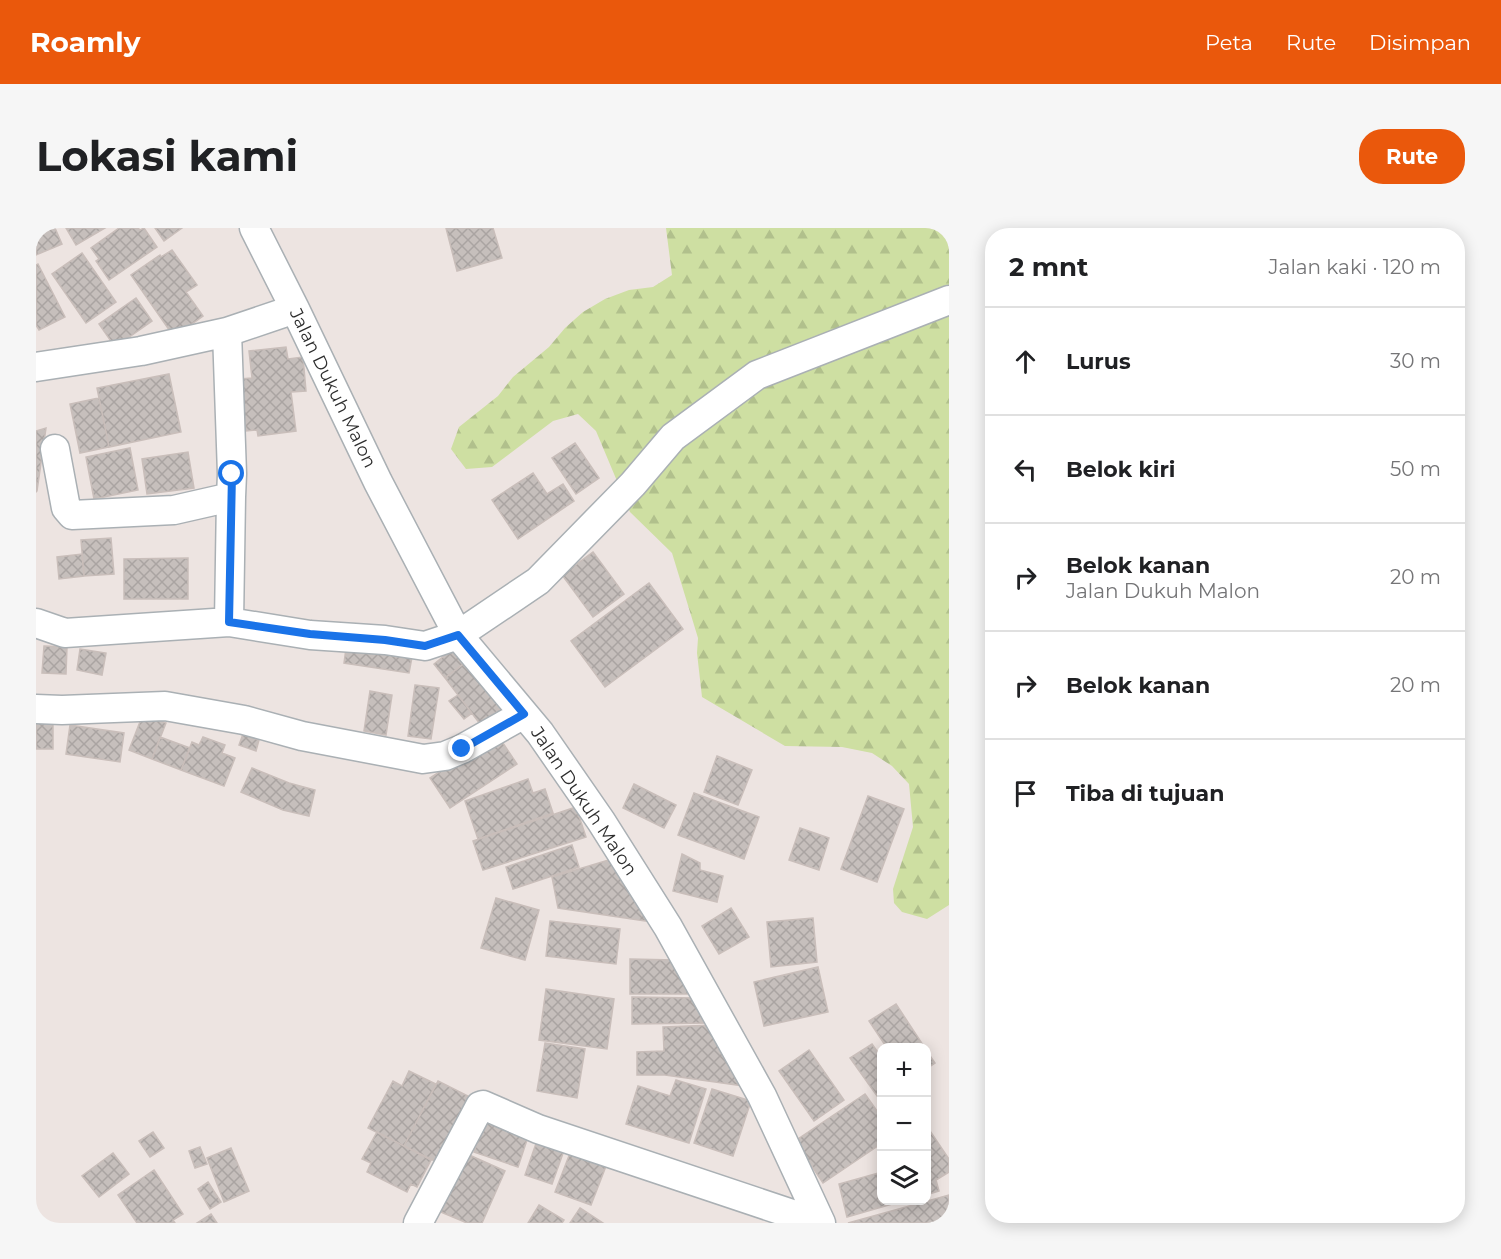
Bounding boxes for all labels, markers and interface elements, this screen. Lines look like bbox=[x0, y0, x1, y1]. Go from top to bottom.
text: Roamly bbox=[30, 25, 140, 59]
text: Peta bbox=[1205, 30, 1253, 55]
text: Rute bbox=[1286, 30, 1336, 55]
text: Disimpan bbox=[1369, 30, 1471, 55]
button: Rute bbox=[1359, 129, 1465, 184]
text: Lokasi kami bbox=[36, 130, 298, 182]
text: 2 mnt bbox=[1009, 251, 1088, 283]
text: Jalan kaki · 120 m bbox=[1269, 255, 1441, 279]
street label: Jalan Dukuh Malon bbox=[284, 304, 381, 471]
icon: ahead bbox=[1009, 345, 1042, 378]
text: Lurus bbox=[1066, 348, 1131, 375]
text: 30 m bbox=[1390, 349, 1441, 373]
icon: left bbox=[1009, 453, 1042, 486]
text: Belok kiri bbox=[1066, 456, 1175, 483]
text: 50 m bbox=[1390, 457, 1441, 481]
route start bbox=[218, 460, 244, 486]
text: Belok kanan bbox=[1066, 552, 1210, 579]
icon: right bbox=[1009, 561, 1042, 594]
text: 20 m bbox=[1390, 565, 1441, 589]
text: Jalan Dukuh Malon bbox=[1066, 579, 1260, 603]
icon: right bbox=[1009, 669, 1042, 702]
text: Belok kanan bbox=[1066, 672, 1210, 699]
text: 20 m bbox=[1390, 673, 1441, 697]
street label: Jalan Dukuh Malon bbox=[525, 722, 642, 880]
route end bbox=[448, 735, 474, 761]
icon: arrive bbox=[1009, 777, 1042, 810]
text: Tiba di tujuan bbox=[1066, 780, 1224, 807]
map controls bbox=[877, 1043, 931, 1205]
button: + bbox=[877, 1043, 931, 1097]
button: − bbox=[877, 1097, 931, 1151]
button: layers bbox=[877, 1151, 931, 1205]

